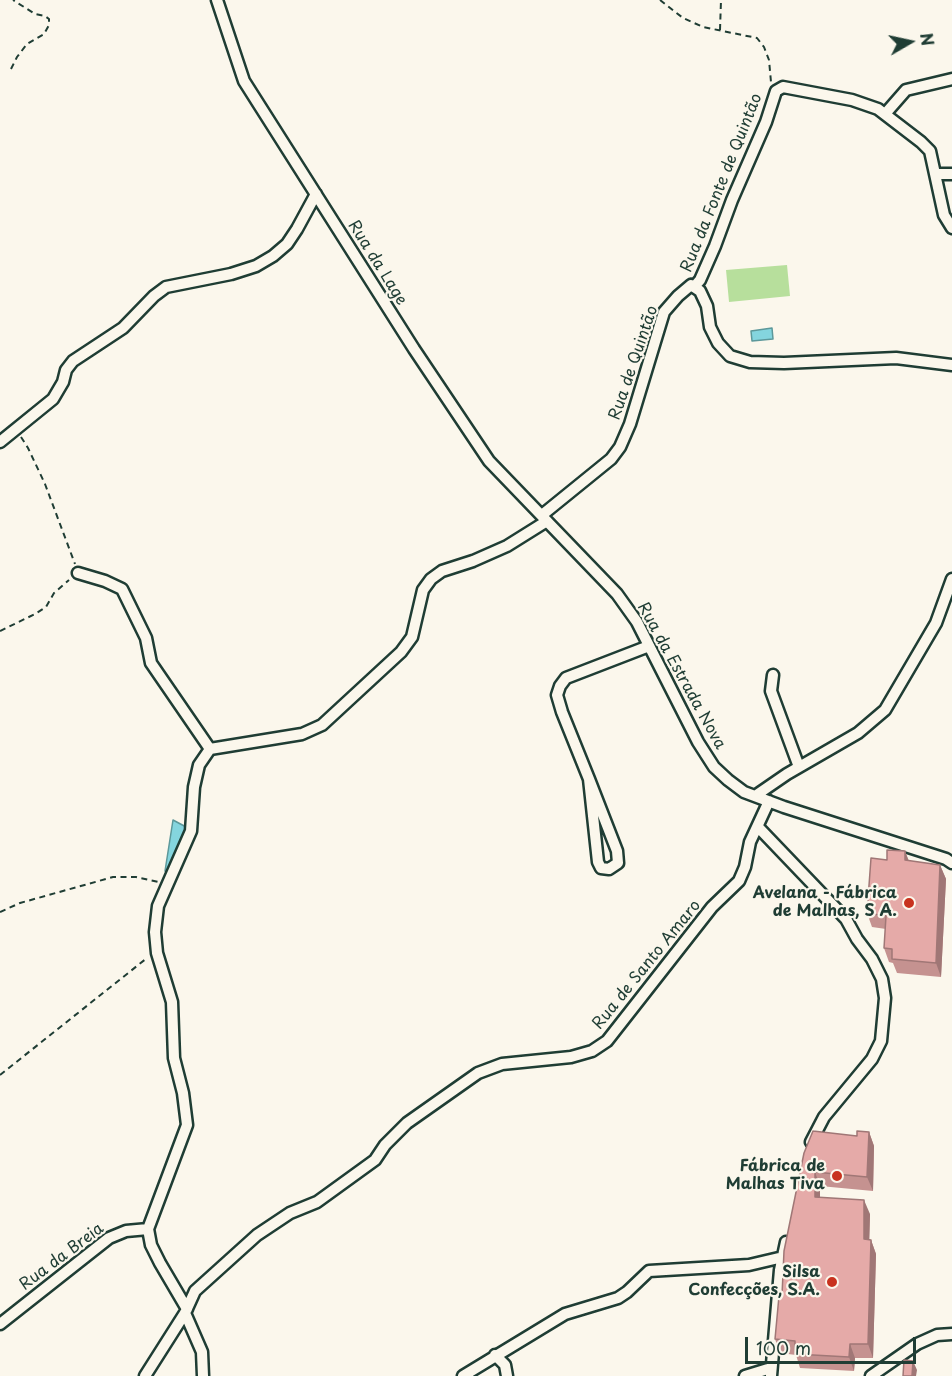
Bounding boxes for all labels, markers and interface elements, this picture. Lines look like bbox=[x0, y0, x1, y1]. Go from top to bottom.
north arrow bbox=[880, 12, 940, 72]
text: N bbox=[915, 31, 941, 47]
street label: Rua da Fonte de Quintão bbox=[677, 91, 767, 275]
street label: Rua da Lage bbox=[343, 217, 411, 309]
street label: Rua de Quintão bbox=[605, 303, 663, 423]
street label: Rua da Estrada Nova bbox=[633, 599, 729, 753]
place label: Avelana - Fábrica de Malhas, S A. bbox=[753, 884, 897, 922]
street label: Rua de Santo Amaro bbox=[589, 896, 705, 1034]
marker: Avelana - Fábrica de Malhas, S A. bbox=[902, 896, 916, 910]
place label: Fábrica de Malhas Tiva bbox=[726, 1157, 825, 1195]
marker: Fábrica de Malhas Tiva bbox=[830, 1169, 844, 1183]
street label: Rua da Breia bbox=[16, 1219, 108, 1295]
place label: Silsa Confecções, S.A. bbox=[688, 1263, 820, 1301]
marker: Silsa Confecções, S.A. bbox=[825, 1275, 839, 1289]
scale bar bbox=[748, 1325, 919, 1363]
text: 100 m bbox=[756, 1334, 811, 1361]

